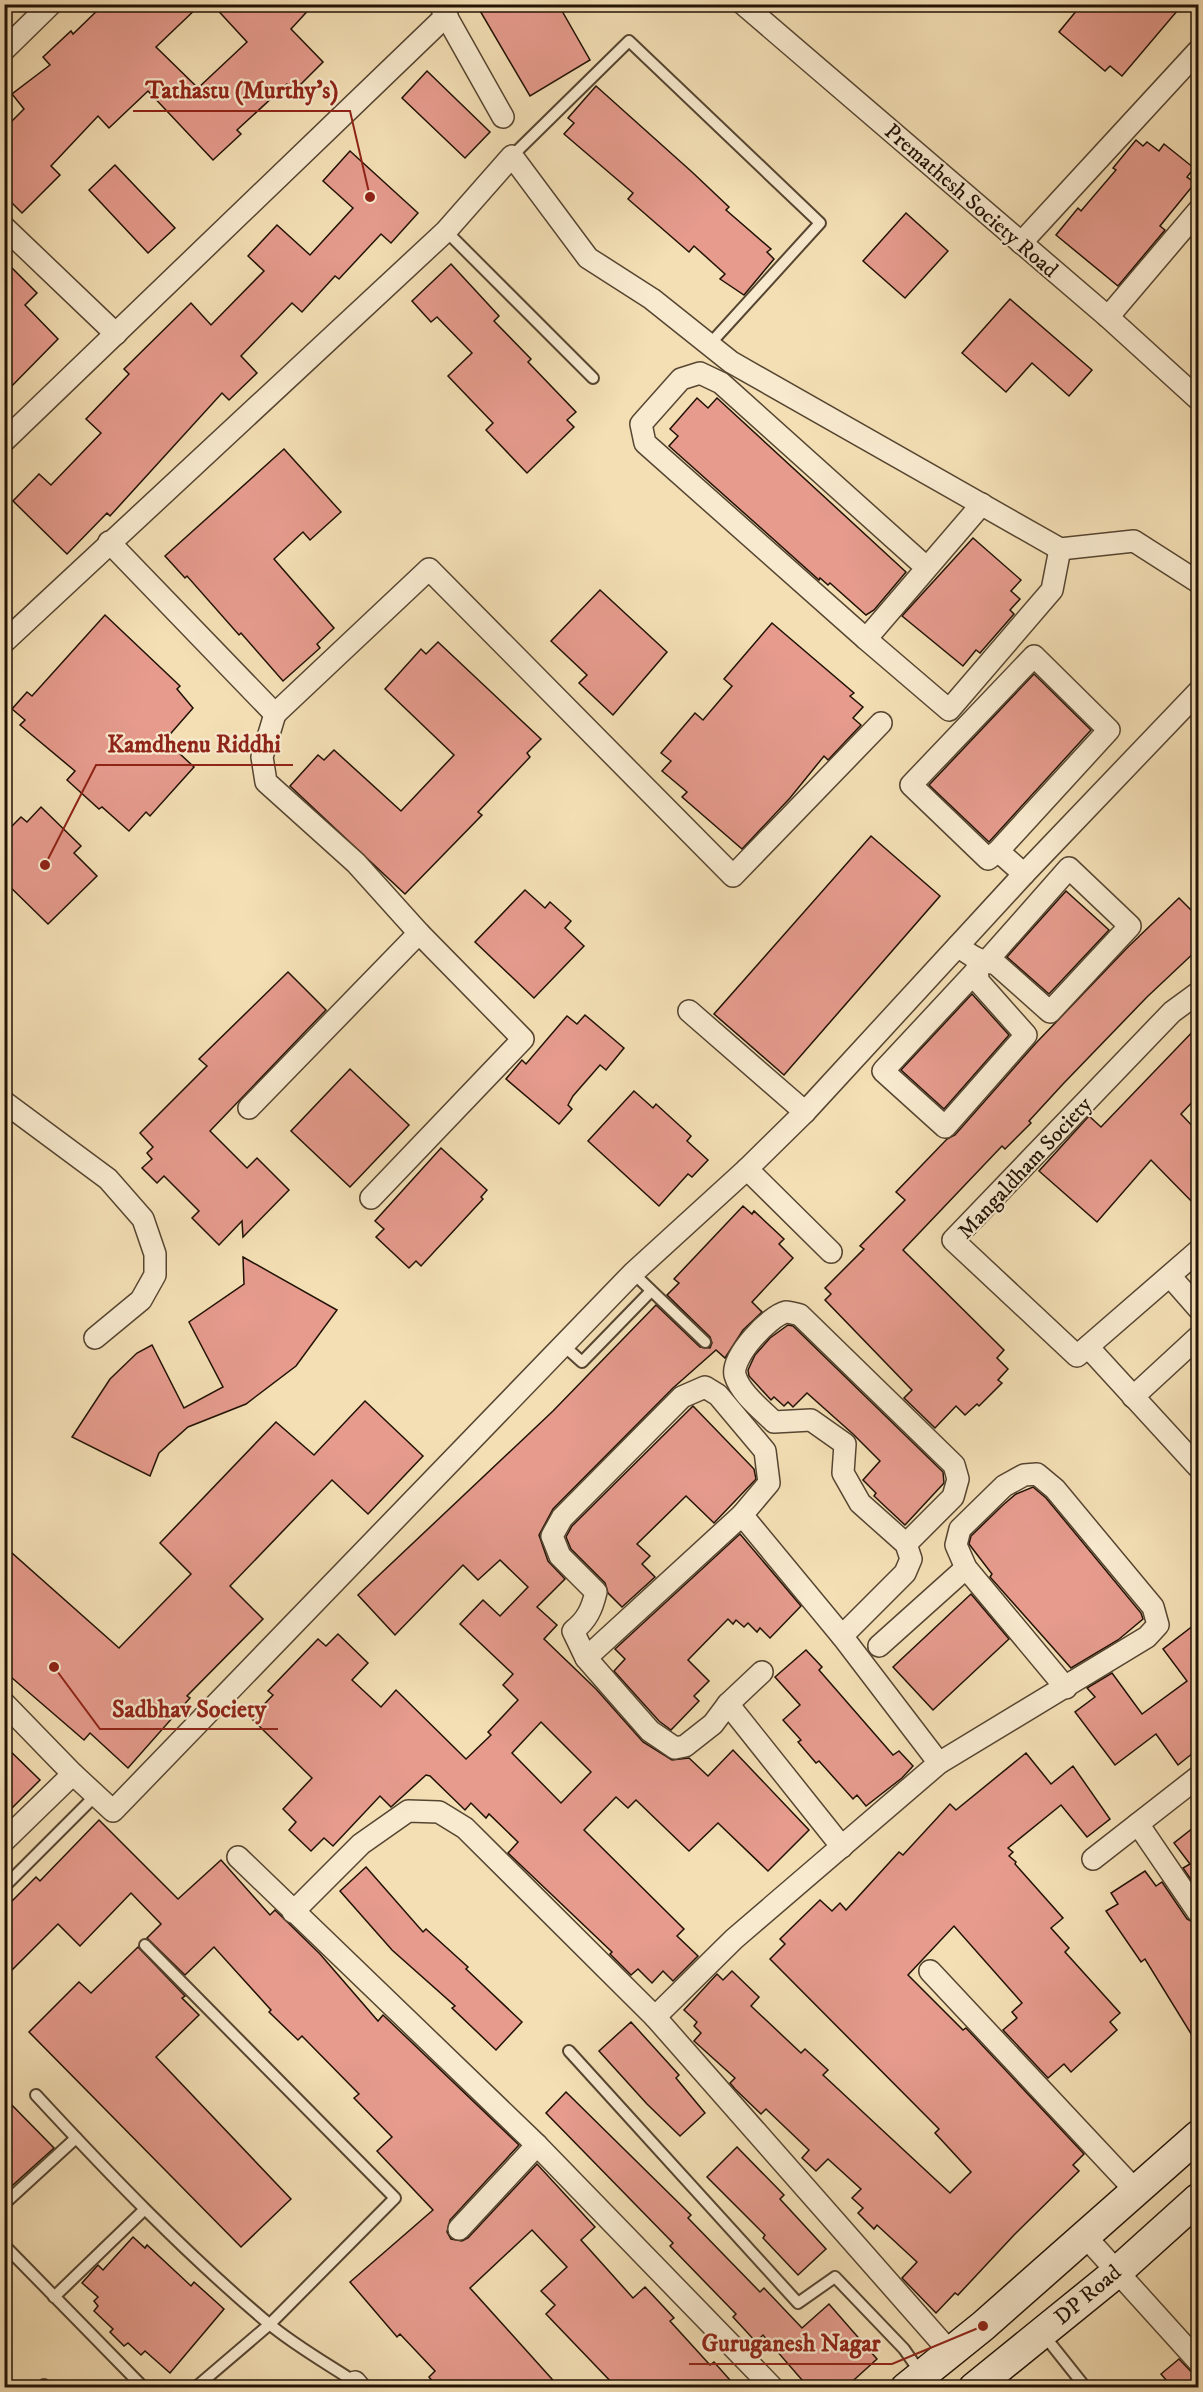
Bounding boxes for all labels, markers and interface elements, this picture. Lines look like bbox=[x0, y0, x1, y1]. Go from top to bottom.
callout: Tathastu (Murthy's) bbox=[133, 69, 350, 111]
text: Tathastu (Murthy's) bbox=[145, 76, 338, 106]
street label: Premathesh Society Road bbox=[879, 118, 1063, 284]
callout: Kamdhenu Riddhi bbox=[96, 723, 293, 765]
text: Kamdhenu Riddhi bbox=[107, 730, 281, 760]
street label: Mangaldham Society bbox=[952, 1091, 1098, 1245]
callout: Sadbhav Society bbox=[100, 1687, 278, 1729]
text: Sadbhav Society bbox=[112, 1695, 267, 1725]
street label: DP Road bbox=[1049, 2259, 1127, 2331]
callout: Guruganesh Nagar bbox=[689, 2322, 892, 2364]
text: Guruganesh Nagar bbox=[701, 2329, 882, 2359]

